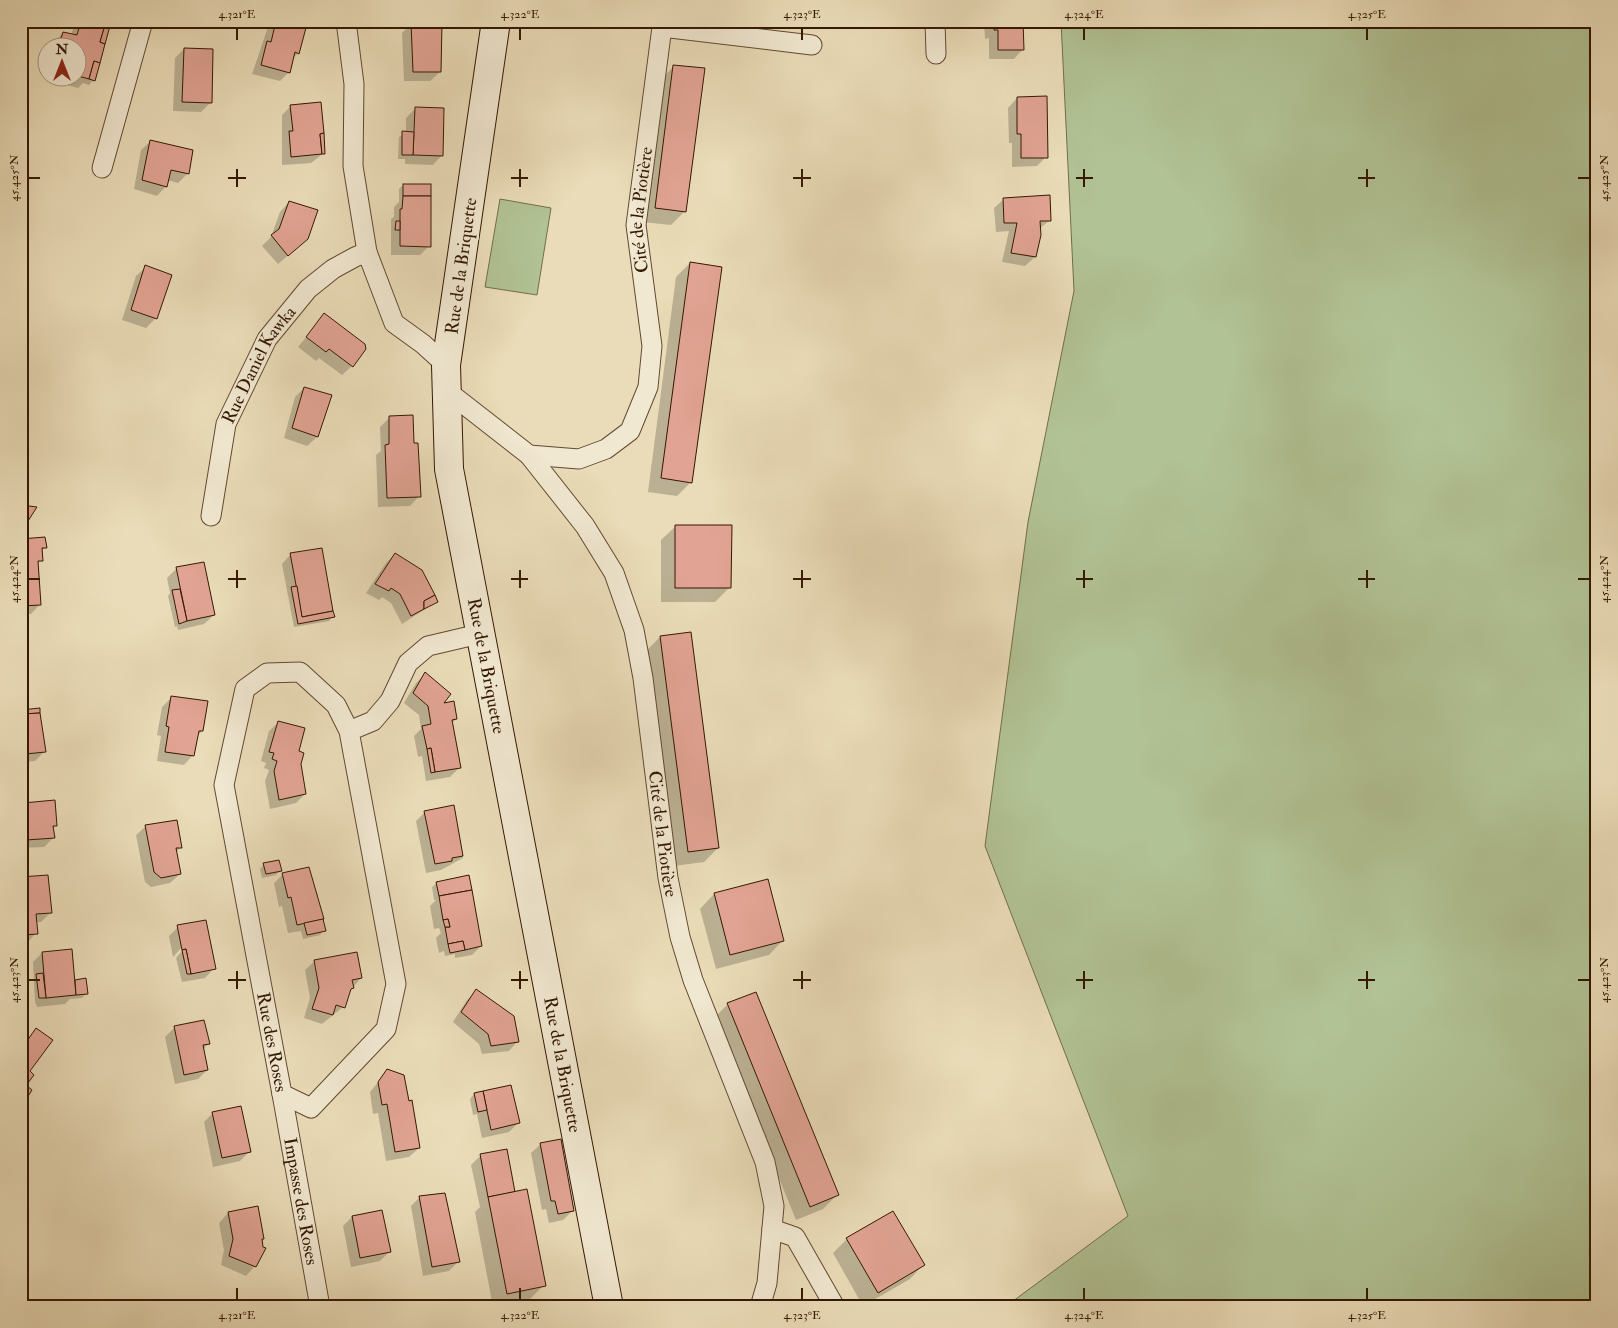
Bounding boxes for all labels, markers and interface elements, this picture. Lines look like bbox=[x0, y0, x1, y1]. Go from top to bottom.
text: 4.321°E bbox=[219, 7, 256, 22]
text: 4.322°E bbox=[501, 7, 540, 22]
text: 4.323°E bbox=[783, 7, 821, 22]
text: 4.324°E bbox=[1064, 7, 1104, 22]
text: 4.325°E bbox=[1348, 7, 1386, 22]
north arrow bbox=[38, 38, 88, 88]
text: N bbox=[55, 41, 69, 58]
street label: Cité de la Piotière bbox=[625, 145, 658, 274]
text: 45.425°N bbox=[7, 154, 22, 201]
text: 45.425°N bbox=[1597, 154, 1612, 201]
street label: Rue de la Briquette bbox=[441, 196, 483, 336]
street label: Rue Daniel Kawka bbox=[217, 301, 302, 428]
text: 45.424°N bbox=[7, 555, 22, 603]
text: 45.424°N bbox=[1597, 555, 1612, 603]
street label: Rue de la Briquette bbox=[462, 596, 510, 736]
street label: Cité de la Piotière bbox=[643, 770, 683, 900]
text: 45.423°N bbox=[7, 957, 22, 1003]
text: 45.423°N bbox=[1597, 957, 1612, 1003]
street label: Rue des Roses bbox=[251, 990, 292, 1094]
street label: Rue de la Briquette bbox=[538, 995, 587, 1135]
street label: Impasse des Roses bbox=[278, 1136, 323, 1267]
text: 4.321°E bbox=[219, 1308, 256, 1323]
text: 4.322°E bbox=[501, 1308, 540, 1323]
text: 4.323°E bbox=[783, 1308, 821, 1323]
text: 4.324°E bbox=[1064, 1308, 1104, 1323]
text: 4.325°E bbox=[1348, 1308, 1386, 1323]

